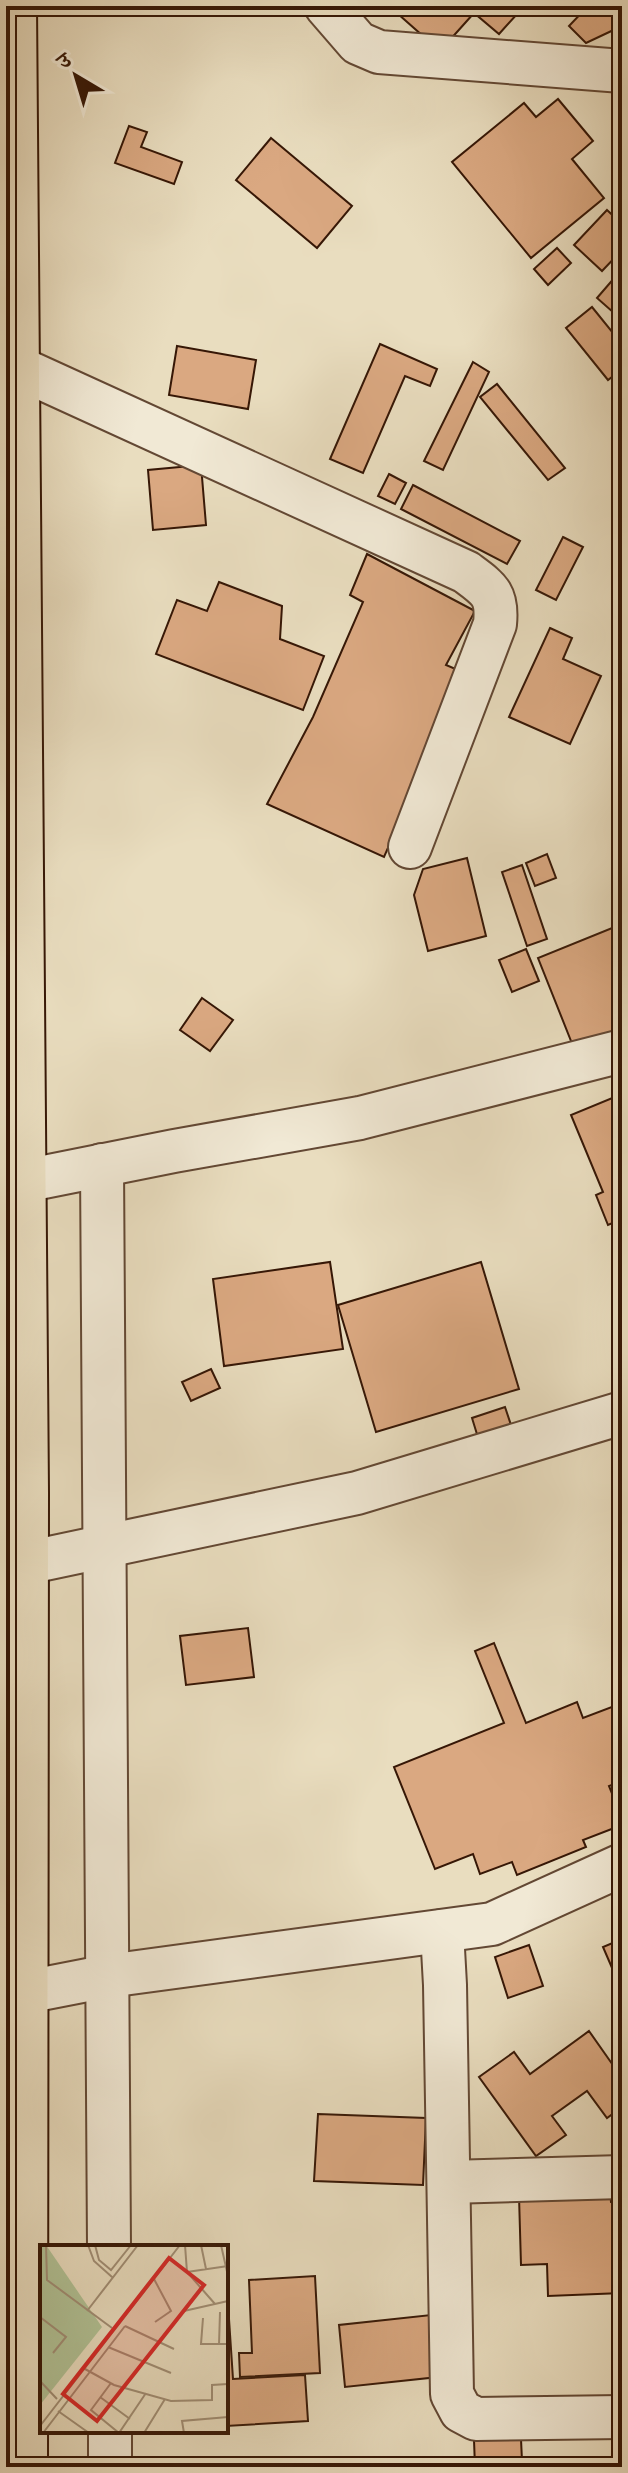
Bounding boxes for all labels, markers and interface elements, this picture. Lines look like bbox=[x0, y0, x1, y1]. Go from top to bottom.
north arrow bbox=[36, 36, 116, 116]
text: उ bbox=[49, 45, 79, 78]
inset map bbox=[40, 2245, 228, 2433]

